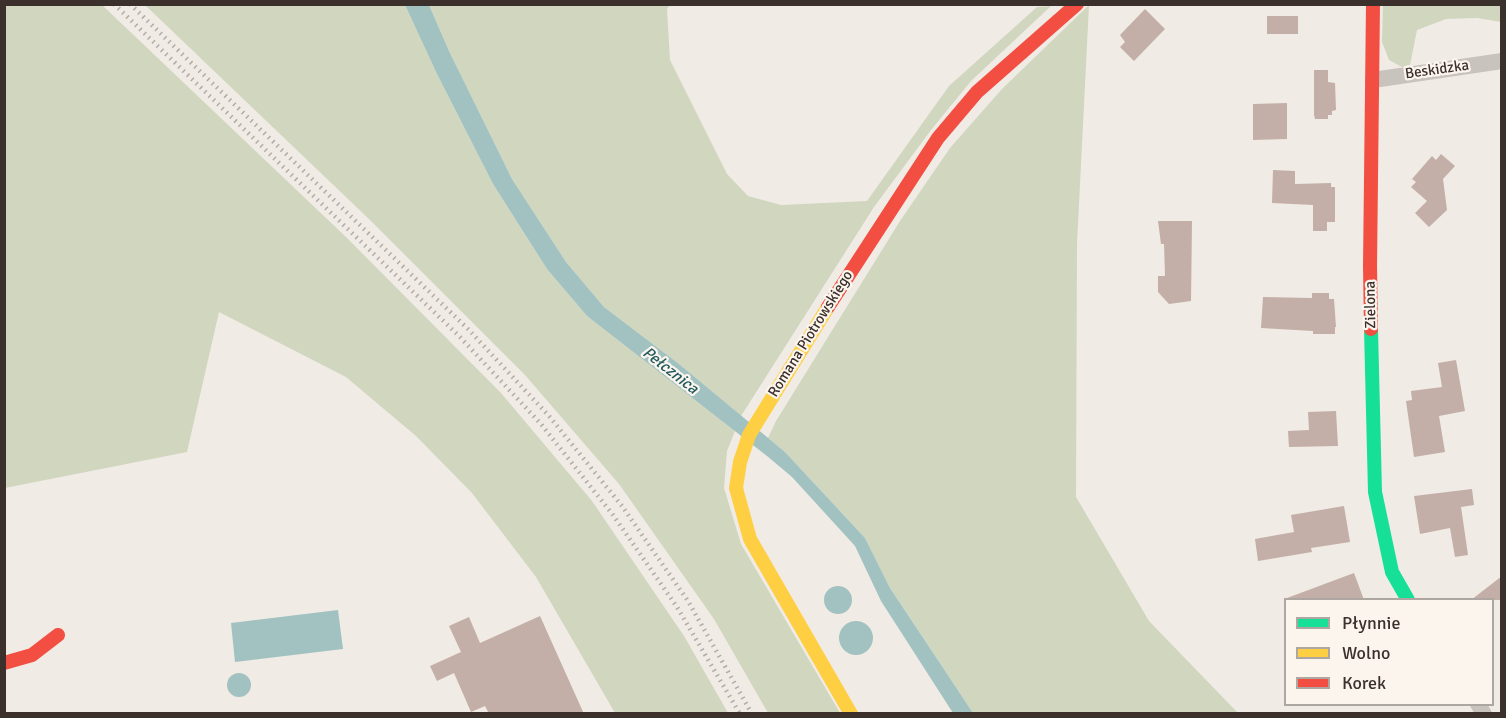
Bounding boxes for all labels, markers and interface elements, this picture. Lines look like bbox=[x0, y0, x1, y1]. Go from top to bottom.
street label: Beskidzka bbox=[1404, 57, 1470, 83]
street label: Romana Piotrowskiego bbox=[765, 267, 857, 401]
street label: Zielona bbox=[1362, 281, 1380, 329]
water label: Pełcznica bbox=[638, 343, 702, 399]
legend bbox=[1284, 598, 1494, 706]
text: Płynnie bbox=[1342, 612, 1400, 634]
text: Wolno bbox=[1342, 642, 1390, 664]
text: Korek bbox=[1342, 672, 1386, 694]

